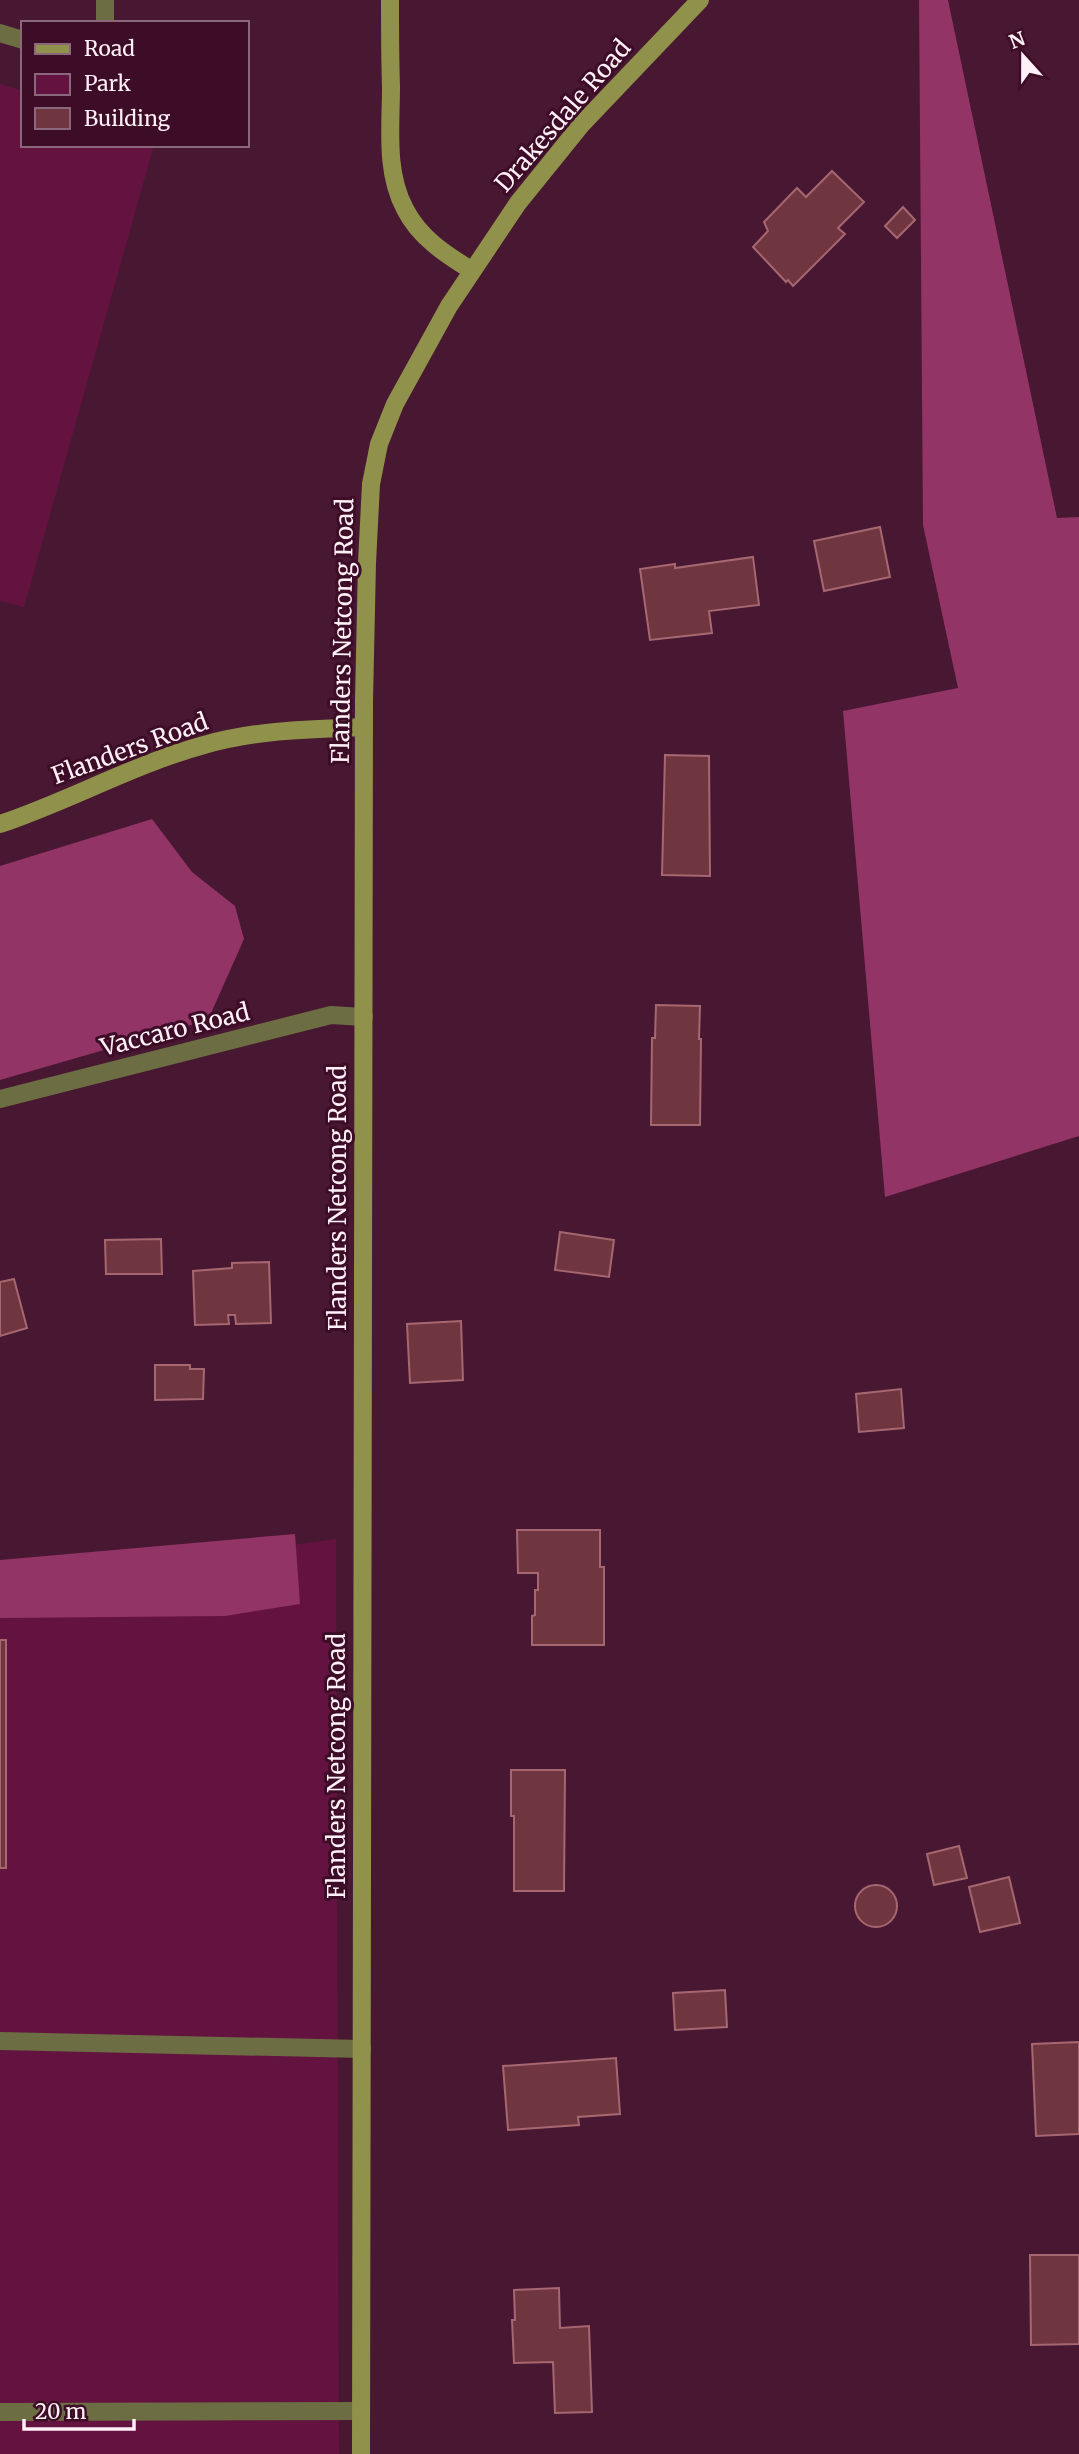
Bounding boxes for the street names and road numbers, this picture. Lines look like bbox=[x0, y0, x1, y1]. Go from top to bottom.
street label: Drakesdale Road bbox=[488, 33, 637, 198]
street label: Flanders Netcong Road bbox=[325, 498, 360, 764]
street label: Flanders Road bbox=[47, 706, 212, 791]
street label: Vaccaro Road bbox=[96, 996, 253, 1063]
street label: Flanders Netcong Road bbox=[322, 1065, 353, 1331]
street label: Flanders Netcong Road bbox=[321, 1633, 352, 1899]

